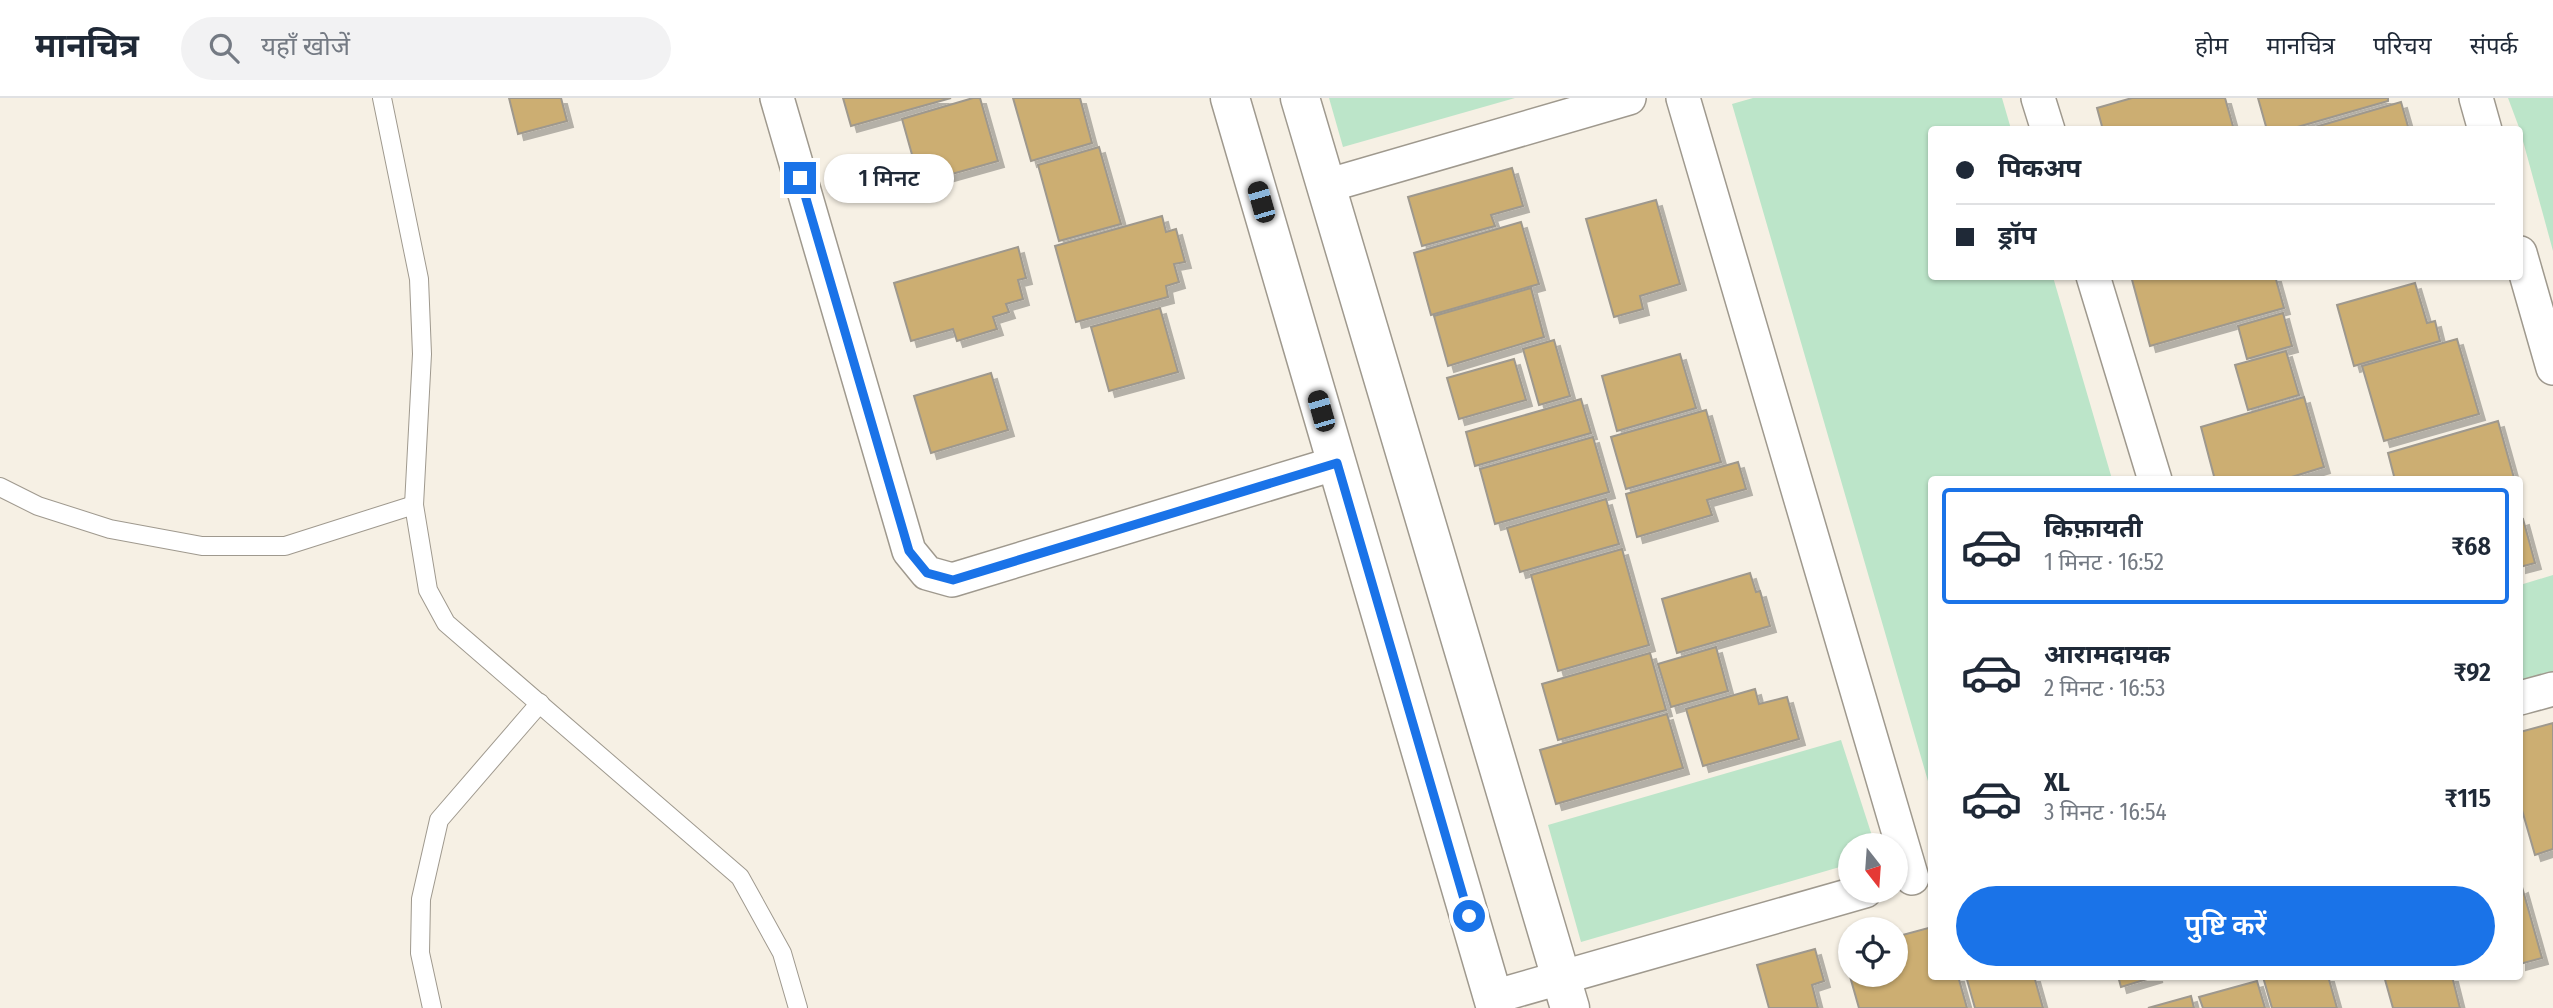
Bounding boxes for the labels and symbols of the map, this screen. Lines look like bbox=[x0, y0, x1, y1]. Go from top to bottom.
callout: 1 मिनट bbox=[824, 154, 954, 202]
route end bbox=[784, 162, 816, 194]
car bbox=[1246, 179, 1277, 225]
car bbox=[1306, 388, 1337, 434]
north arrow bbox=[1838, 833, 1908, 903]
route start bbox=[1453, 900, 1485, 932]

